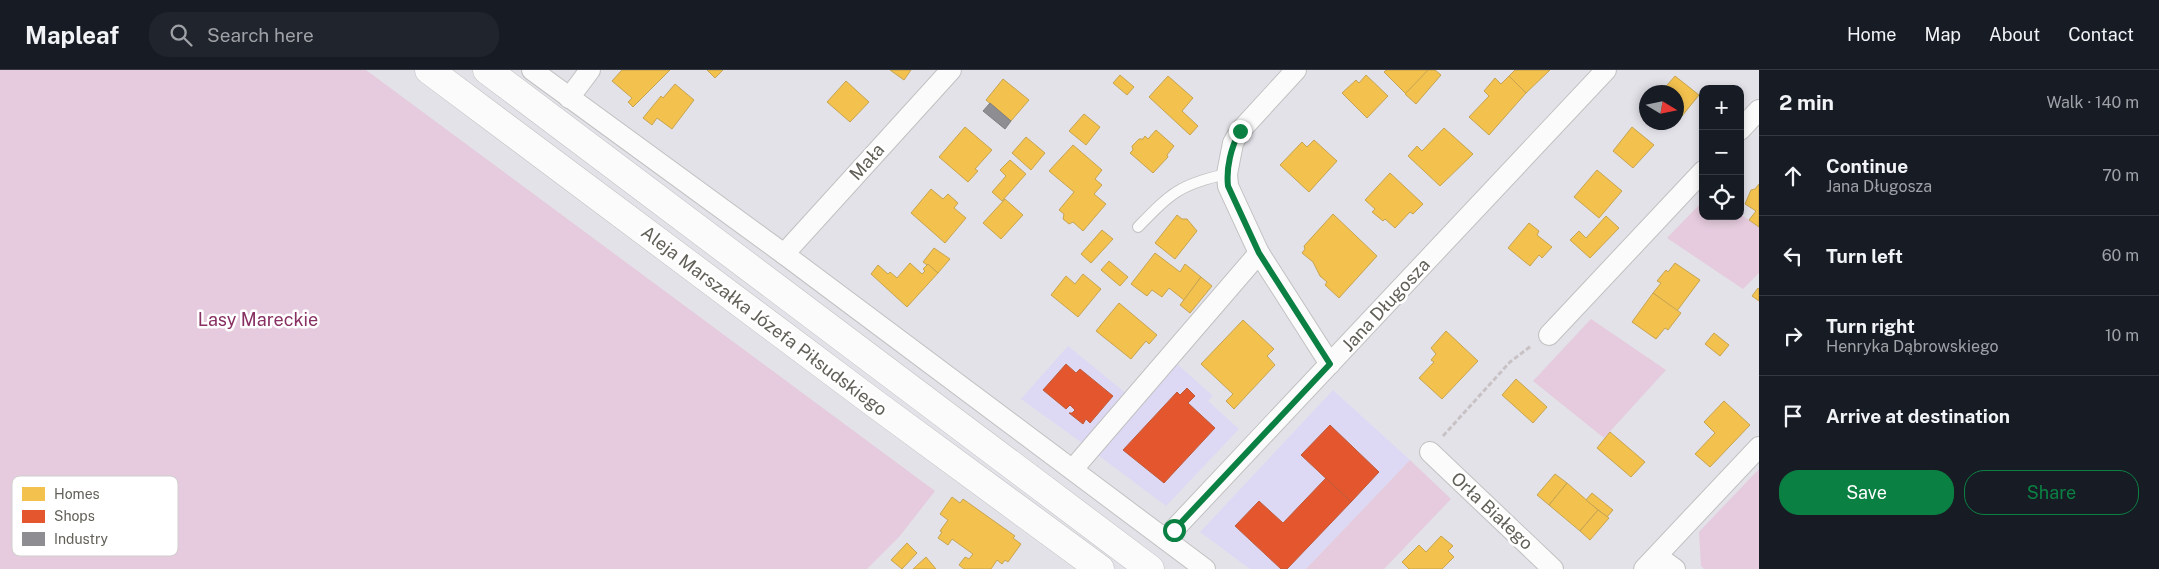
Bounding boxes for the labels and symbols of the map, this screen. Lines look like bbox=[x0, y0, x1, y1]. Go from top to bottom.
north arrow bbox=[1639, 85, 1684, 130]
route end bbox=[1229, 120, 1252, 143]
street label: Mała bbox=[845, 139, 888, 184]
street label: Aleja Marszałka Józefa Piłsudskiego bbox=[637, 221, 891, 420]
street label: Jana Długosza bbox=[1337, 254, 1434, 355]
park label: Lasy Mareckie bbox=[198, 309, 318, 330]
street label: Orła Białego bbox=[1447, 467, 1538, 554]
legend bbox=[12, 476, 178, 556]
text: Homes bbox=[54, 486, 100, 502]
text: Shops bbox=[54, 508, 95, 524]
route start bbox=[1163, 519, 1186, 542]
text: Industry bbox=[54, 531, 109, 547]

